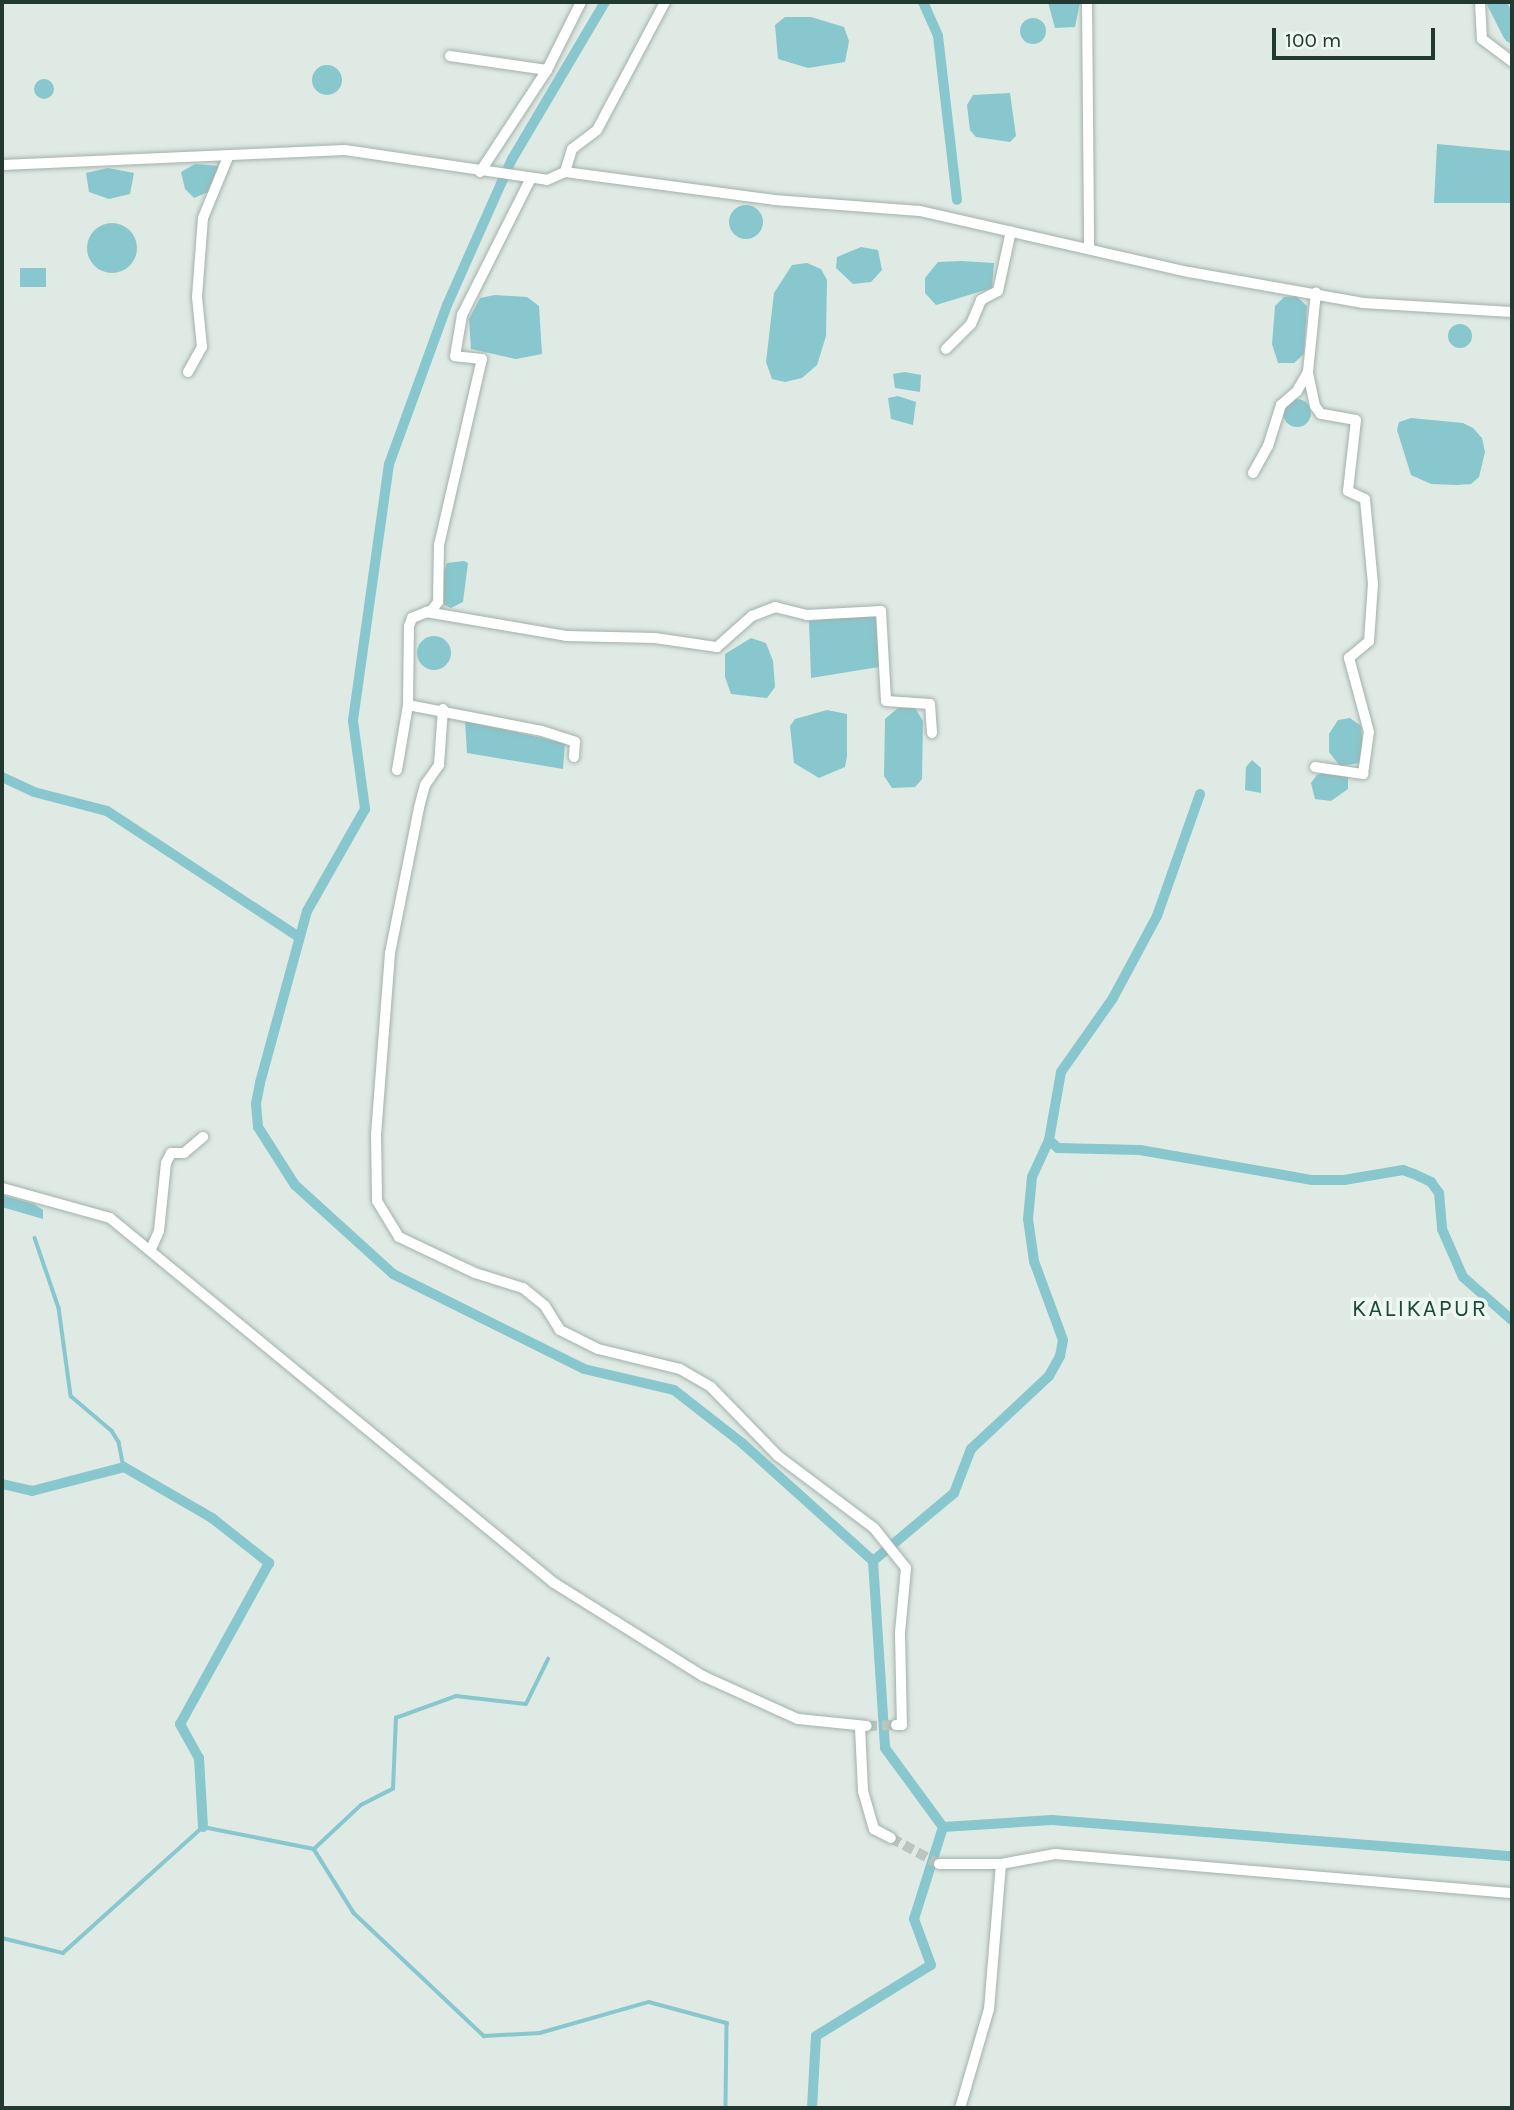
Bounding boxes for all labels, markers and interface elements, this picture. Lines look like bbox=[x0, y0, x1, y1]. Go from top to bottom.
scale bar bbox=[1276, 14, 1439, 58]
text: 100 m bbox=[1285, 28, 1342, 52]
district label: KALIKAPUR bbox=[1353, 1295, 1487, 1323]

